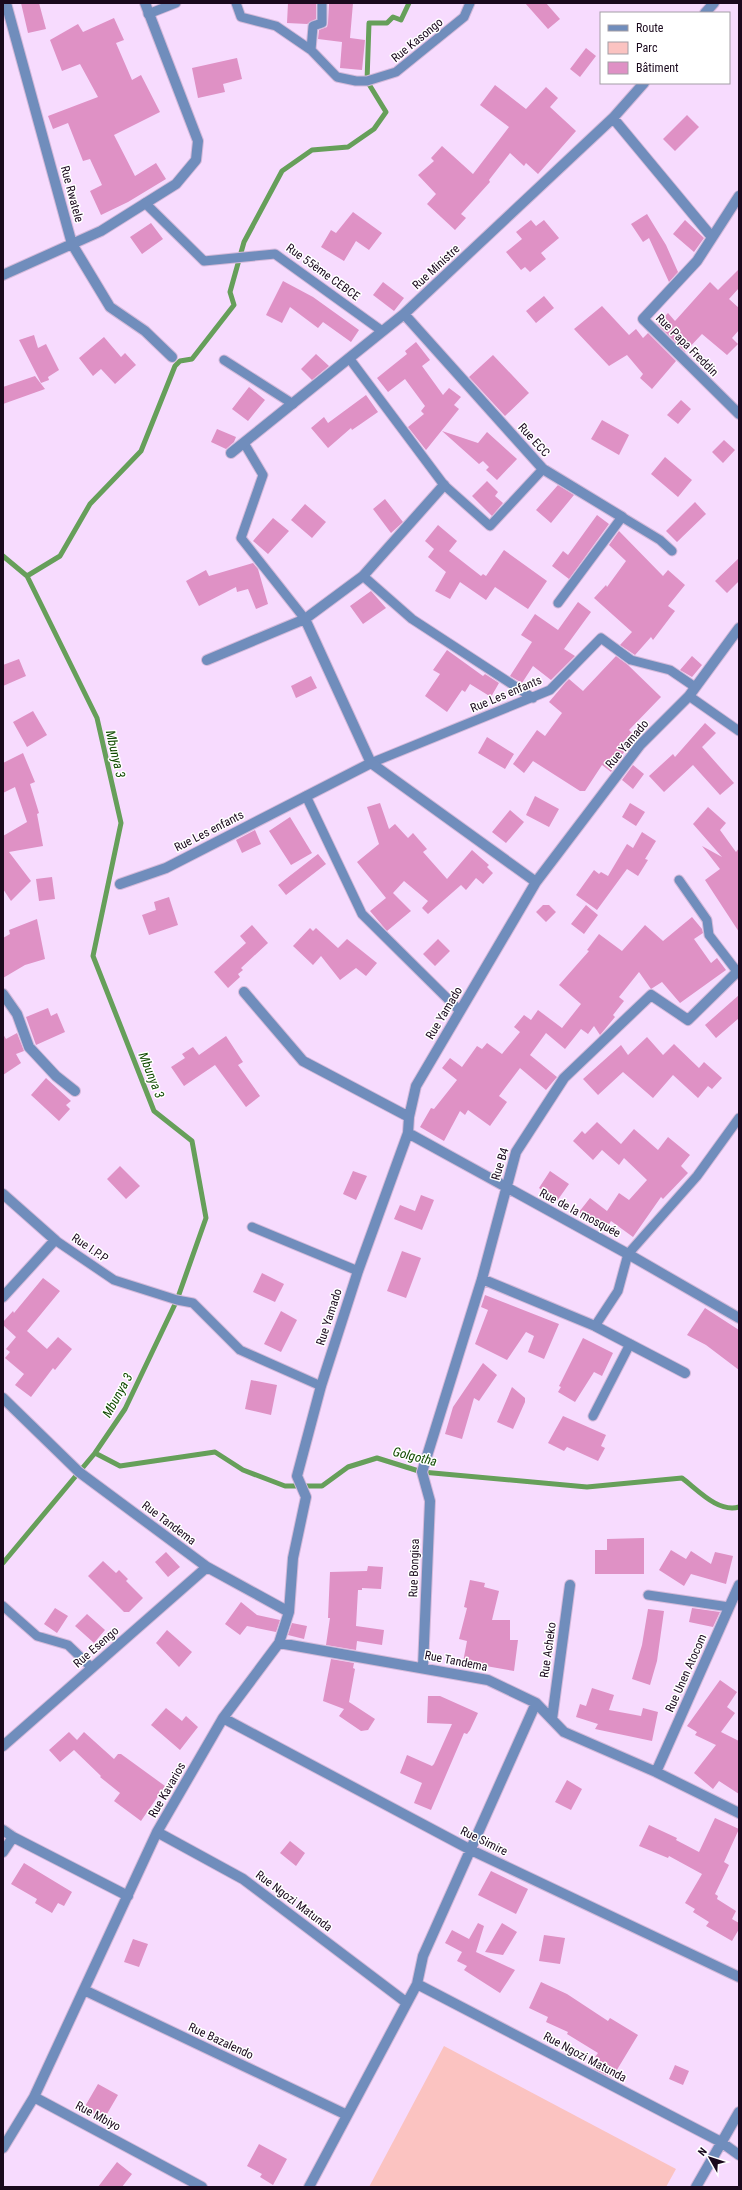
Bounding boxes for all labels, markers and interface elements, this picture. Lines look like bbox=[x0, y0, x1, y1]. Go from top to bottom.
legend bbox=[600, 12, 730, 84]
street label: Rue Kasongo bbox=[388, 15, 446, 65]
text: Route bbox=[636, 21, 664, 35]
text: Parc bbox=[636, 41, 658, 55]
text: Bâtiment bbox=[636, 61, 679, 75]
street label: Rue Rwatele bbox=[58, 164, 86, 224]
street label: Rue 55ème CEBCE bbox=[283, 241, 363, 303]
street label: Rue Ministre bbox=[410, 241, 463, 292]
street label: Rue Papa Freddin bbox=[653, 311, 721, 379]
street label: Rue ECC bbox=[515, 420, 553, 460]
street label: Rue Les enfants bbox=[468, 673, 544, 715]
street label: Rue Yamado bbox=[603, 717, 651, 771]
water label: Mbunya 3 bbox=[103, 729, 128, 779]
street label: Rue Les enfants bbox=[172, 808, 246, 854]
street label: Rue Yamado bbox=[423, 984, 465, 1042]
water label: Mbunya 3 bbox=[136, 1050, 168, 1100]
street label: Rue B4 bbox=[488, 1146, 512, 1182]
street label: Rue de la mosquée bbox=[537, 1186, 623, 1240]
street label: Rue I.P.P bbox=[69, 1231, 111, 1266]
street label: Rue Yamado bbox=[313, 1287, 345, 1347]
water label: Mbunya 3 bbox=[99, 1370, 136, 1420]
water label: Golgotha bbox=[391, 1444, 439, 1469]
street label: Rue Tandema bbox=[139, 1498, 199, 1548]
street label: Rue Bongisa bbox=[406, 1538, 422, 1598]
street label: Rue Acheko bbox=[537, 1621, 559, 1679]
street label: Rue Esengo bbox=[71, 1624, 121, 1670]
street label: Rue Unen Atocom bbox=[662, 1632, 710, 1714]
street label: Rue Tandema bbox=[423, 1648, 489, 1674]
street label: Rue Kavarios bbox=[146, 1760, 188, 1820]
street label: Rue Simire bbox=[458, 1824, 510, 1859]
street label: Rue Ngozi Matunda bbox=[253, 1868, 335, 1935]
street label: Rue Bazalendo bbox=[186, 2020, 256, 2062]
street label: Rue Ngozi Matunda bbox=[541, 2029, 629, 2085]
street label: Rue Mbiyo bbox=[73, 2098, 123, 2134]
north arrow bbox=[690, 2138, 730, 2178]
text: N bbox=[695, 2145, 710, 2159]

